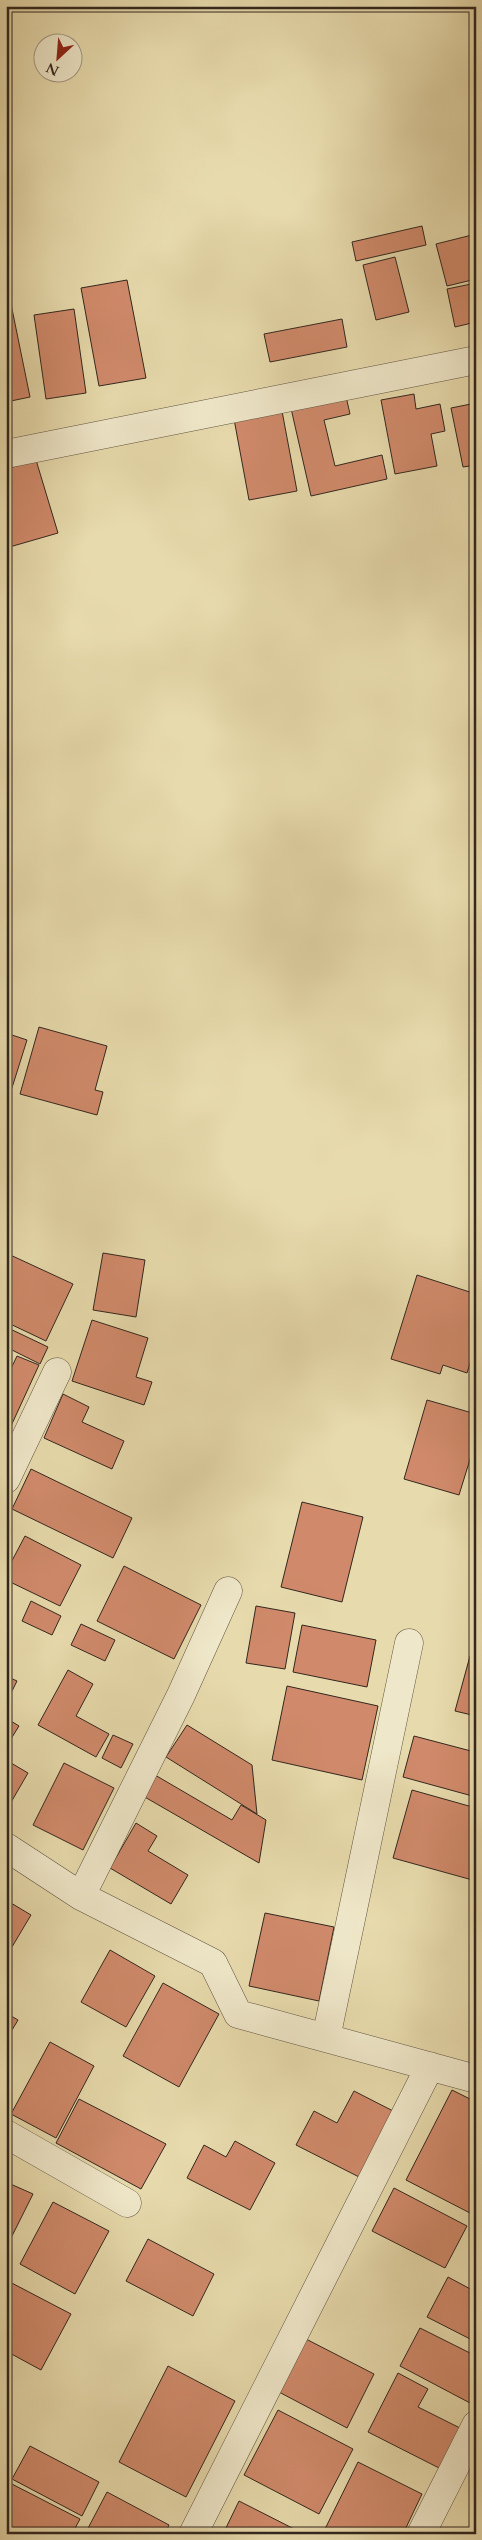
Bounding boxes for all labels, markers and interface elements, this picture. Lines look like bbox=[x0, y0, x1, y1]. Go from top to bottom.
north arrow bbox=[32, 32, 82, 82]
text: N bbox=[43, 58, 62, 80]

